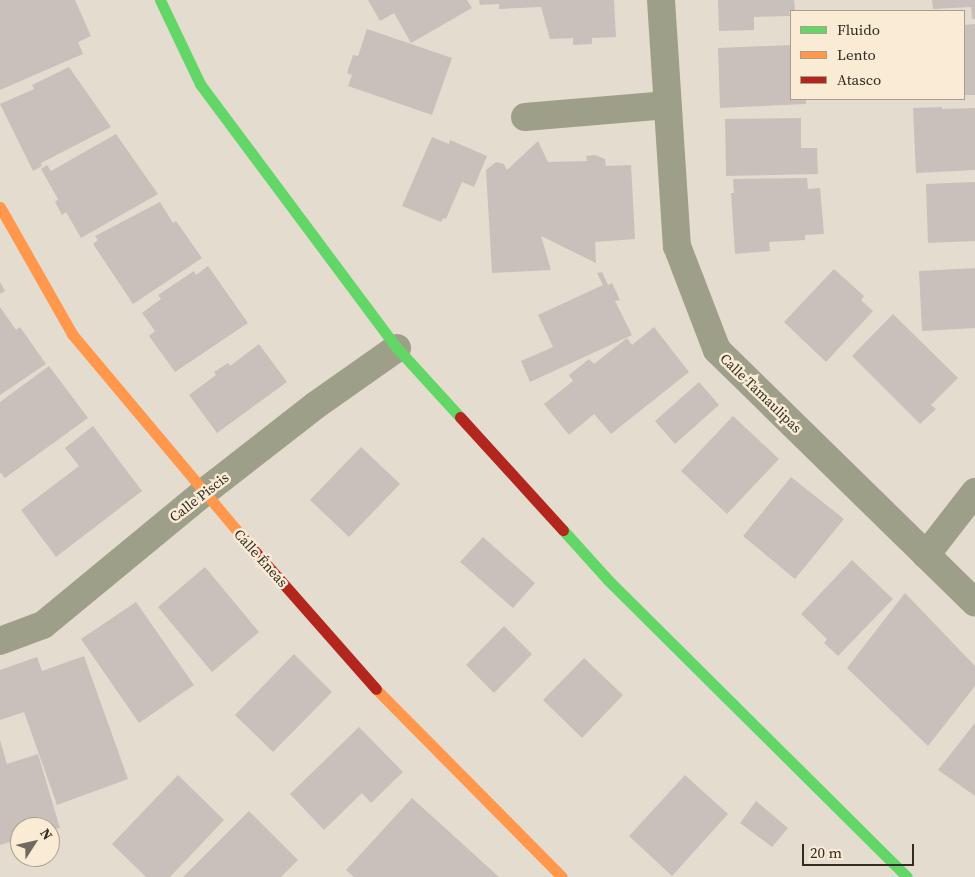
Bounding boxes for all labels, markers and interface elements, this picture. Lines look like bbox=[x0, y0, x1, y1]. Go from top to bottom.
legend bbox=[790, 10, 965, 100]
text: Fluido bbox=[837, 19, 880, 40]
text: Lento bbox=[837, 44, 876, 65]
text: Atasco bbox=[837, 69, 881, 90]
street label: Calle Tamaulipas bbox=[717, 350, 805, 436]
street label: Calle Piscis bbox=[166, 469, 232, 525]
street label: Calle Éneas bbox=[231, 526, 291, 590]
north arrow bbox=[10, 817, 60, 867]
text: N bbox=[35, 824, 58, 844]
scale bar bbox=[805, 834, 918, 866]
text: 20 m bbox=[810, 842, 842, 863]

